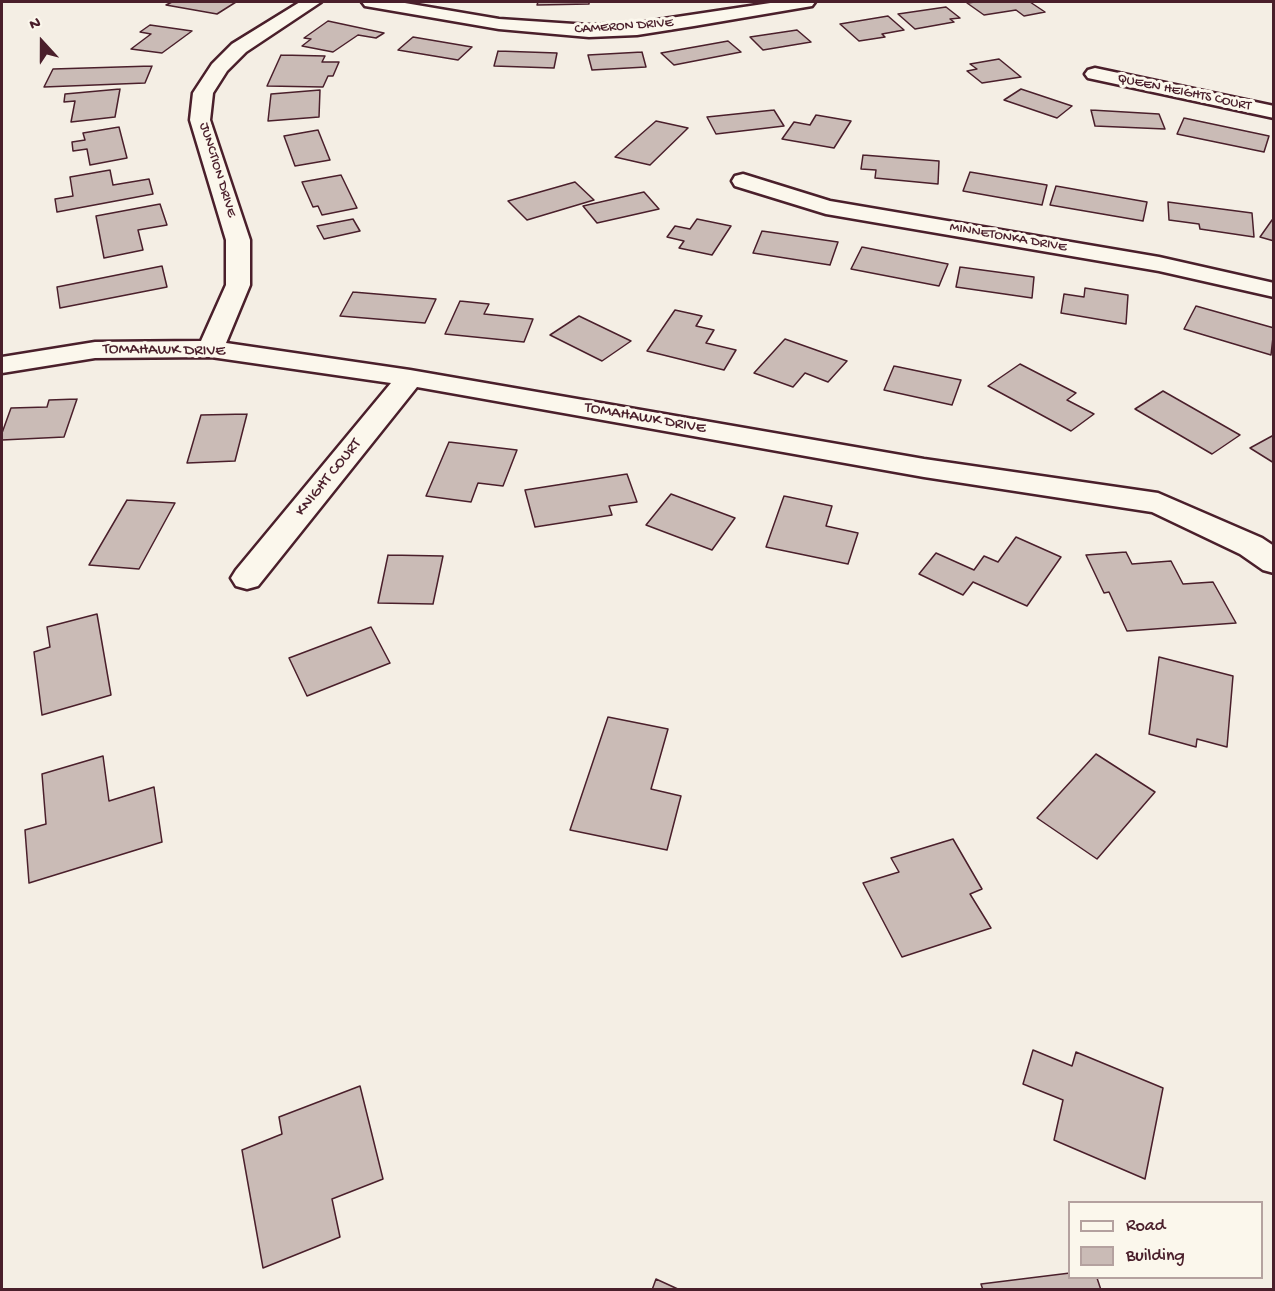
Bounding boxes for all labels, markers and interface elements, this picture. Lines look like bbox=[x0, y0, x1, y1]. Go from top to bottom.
north arrow bbox=[12, 12, 72, 72]
text: N bbox=[27, 14, 44, 35]
street label: CAMERON DRIVE bbox=[574, 15, 674, 39]
street label: QUEEN HEIGHTS COURT bbox=[1116, 71, 1252, 115]
street label: JUNCTION DRIVE bbox=[195, 121, 239, 219]
street label: MINNETONKA DRIVE bbox=[948, 219, 1068, 257]
street label: TOMAHAWK DRIVE bbox=[103, 340, 225, 362]
street label: TOMAHAWK DRIVE bbox=[583, 399, 707, 439]
street label: KNIGHT COURT bbox=[292, 435, 366, 521]
legend bbox=[1068, 1201, 1263, 1279]
text: Road bbox=[1126, 1216, 1165, 1237]
text: Building bbox=[1126, 1246, 1185, 1267]

